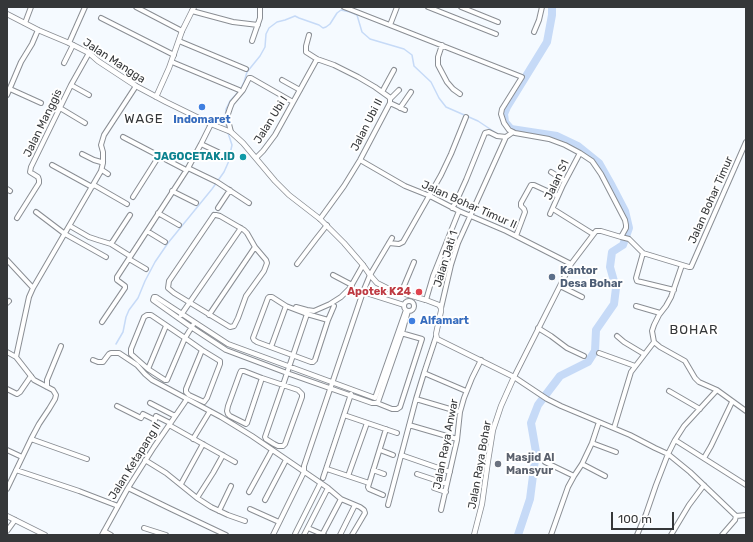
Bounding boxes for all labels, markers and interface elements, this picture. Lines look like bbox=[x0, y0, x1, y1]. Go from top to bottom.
street label: Jalan Mangga bbox=[80, 36, 148, 86]
street label: Jalan Manggis bbox=[21, 87, 65, 159]
street label: Jalan Ubi I bbox=[251, 94, 291, 146]
street label: Jalan Ubi II bbox=[348, 97, 386, 153]
marker: Indomaret bbox=[197, 102, 207, 112]
district label: WAGE bbox=[124, 111, 164, 127]
place label: Indomaret bbox=[173, 113, 231, 127]
place label: JAGOCETAK.ID bbox=[154, 150, 235, 164]
marker: JAGOCETAK.ID bbox=[238, 152, 248, 162]
street label: Jalan Bohar Timur bbox=[686, 154, 736, 246]
street label: Jalan S1 bbox=[542, 158, 572, 202]
street label: Jalan Bohar Timur II bbox=[419, 178, 519, 232]
street label: Jalan Jati 1 bbox=[431, 229, 461, 289]
place label: Kantor Desa Bohar bbox=[560, 264, 622, 290]
marker: Kantor Desa Bohar bbox=[547, 272, 557, 282]
place label: Apotek K24 bbox=[347, 285, 411, 299]
marker: Apotek K24 bbox=[414, 287, 424, 297]
place label: Alfamart bbox=[420, 314, 469, 328]
marker: Alfamart bbox=[407, 316, 417, 326]
district label: BOHAR bbox=[670, 322, 718, 338]
street label: Jalan Raya Anwar bbox=[431, 398, 461, 490]
street label: Jalan Ketapang II bbox=[106, 420, 164, 502]
street label: Jalan Raya Bohar bbox=[466, 420, 494, 510]
place label: Masjid Al Mansyur bbox=[506, 451, 554, 477]
marker: Masjid Al Mansyur bbox=[493, 459, 503, 469]
scale bar bbox=[613, 504, 676, 530]
text: 100 m bbox=[618, 512, 652, 526]

